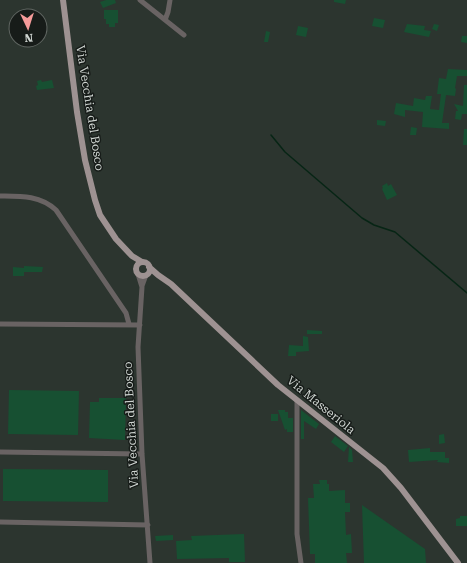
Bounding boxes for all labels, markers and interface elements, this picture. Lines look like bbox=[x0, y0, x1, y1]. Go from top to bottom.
north arrow bbox=[8, 8, 48, 48]
text: N bbox=[23, 31, 33, 44]
street label: Via Vecchia del Bosco bbox=[73, 44, 107, 172]
street label: Via Vecchia del Bosco bbox=[121, 361, 141, 489]
street label: Via Masseriola bbox=[284, 373, 358, 437]

